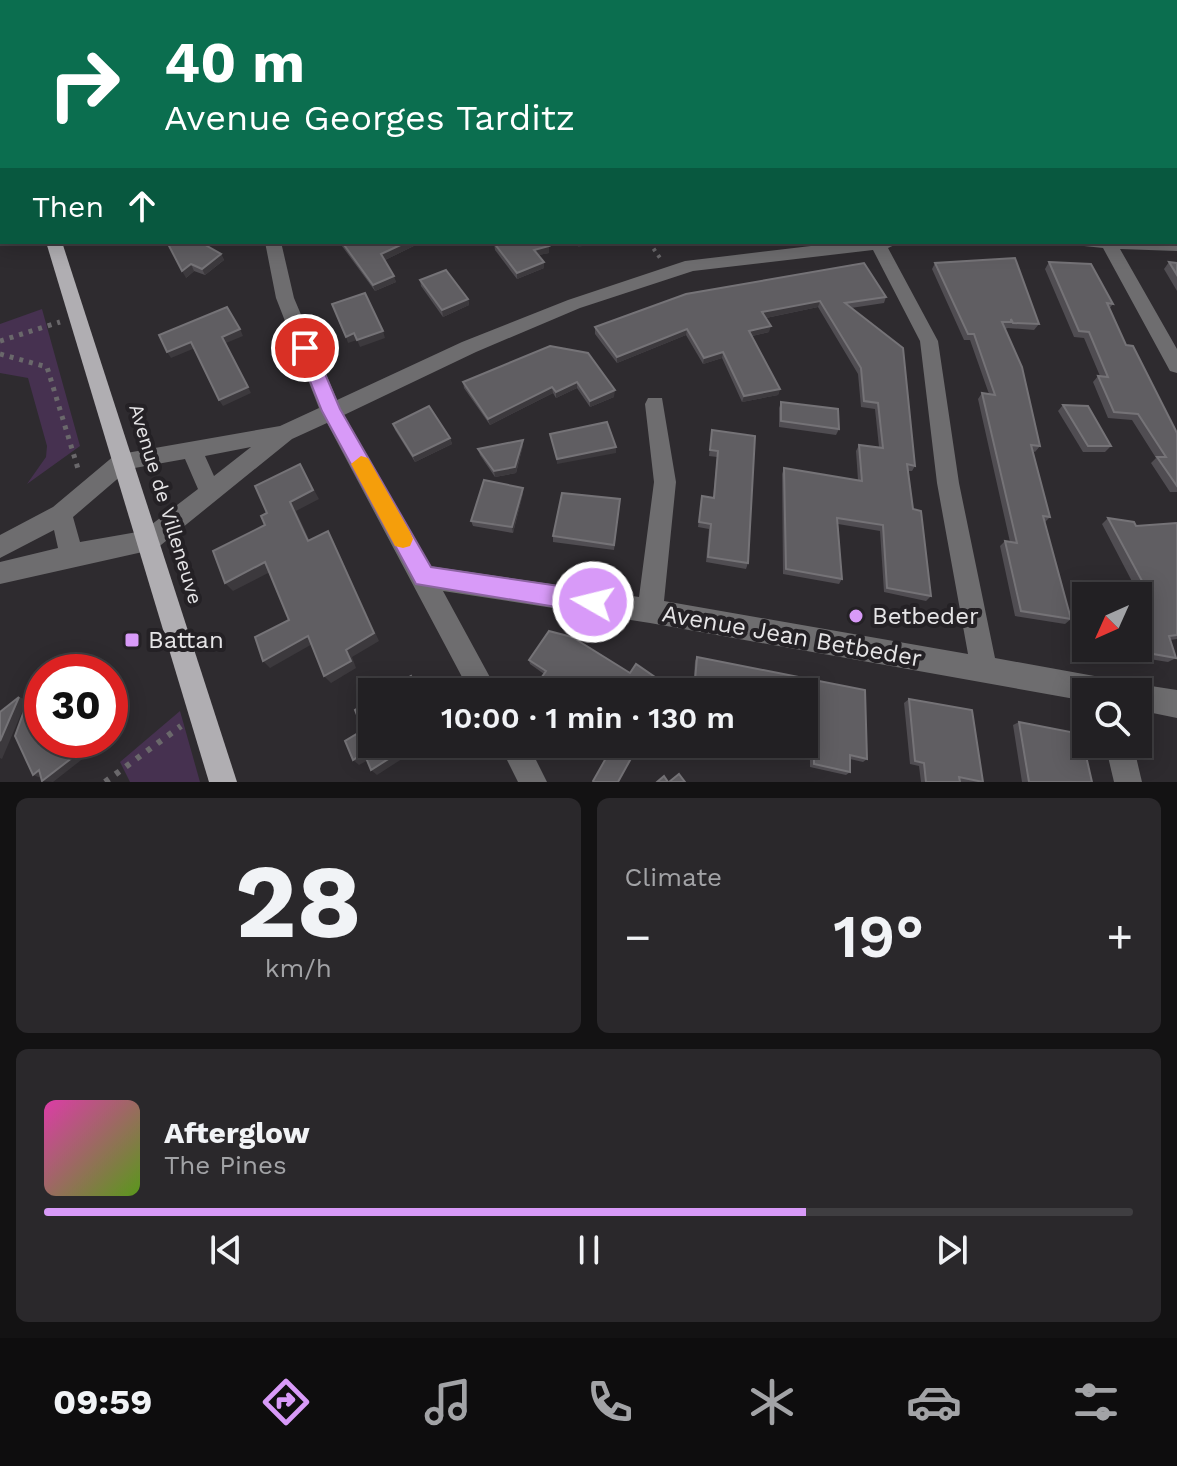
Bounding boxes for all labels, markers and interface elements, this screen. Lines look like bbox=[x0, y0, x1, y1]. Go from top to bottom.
text: 40 m bbox=[164, 30, 305, 96]
icon: right bbox=[32, 32, 136, 136]
text: Avenue Georges Tarditz bbox=[164, 97, 575, 139]
icon: ahead bbox=[120, 184, 164, 228]
text: Then bbox=[32, 189, 104, 224]
pin bbox=[271, 314, 339, 382]
icon: arrive bbox=[283, 326, 327, 370]
street label: Avenue de Villeneuve bbox=[124, 401, 208, 607]
position arrow bbox=[551, 560, 635, 644]
north arrow bbox=[1072, 582, 1152, 662]
map controls bbox=[1072, 582, 1152, 758]
street label: Avenue Jean Betbeder bbox=[660, 599, 924, 673]
place label: Betbeder bbox=[872, 602, 979, 630]
marker: Betbeder bbox=[847, 607, 865, 625]
place label: Battan bbox=[148, 626, 224, 654]
marker: Battan bbox=[123, 631, 141, 649]
speed limit sign: 30 bbox=[24, 654, 128, 758]
button: search bbox=[1072, 678, 1152, 758]
text: 10:00 · 1 min · 130 m bbox=[441, 700, 735, 735]
text: 28 bbox=[235, 840, 362, 962]
text: Climate bbox=[625, 862, 722, 892]
text: 19° bbox=[833, 901, 924, 972]
text: − bbox=[625, 911, 651, 963]
text: + bbox=[1106, 911, 1133, 963]
text: km/h bbox=[265, 953, 332, 983]
text: Afterglow bbox=[164, 1115, 310, 1150]
text: The Pines bbox=[164, 1150, 287, 1180]
icon: previous bbox=[204, 1228, 248, 1272]
icon: pause bbox=[567, 1228, 611, 1272]
icon: next bbox=[930, 1228, 974, 1272]
icon: directions bbox=[258, 1374, 314, 1430]
icon: music bbox=[420, 1374, 476, 1430]
icon: phone bbox=[582, 1374, 638, 1430]
icon: climate bbox=[744, 1374, 800, 1430]
icon: car bbox=[906, 1374, 962, 1430]
icon: filters bbox=[1068, 1374, 1124, 1430]
text: 09:59 bbox=[53, 1381, 152, 1423]

